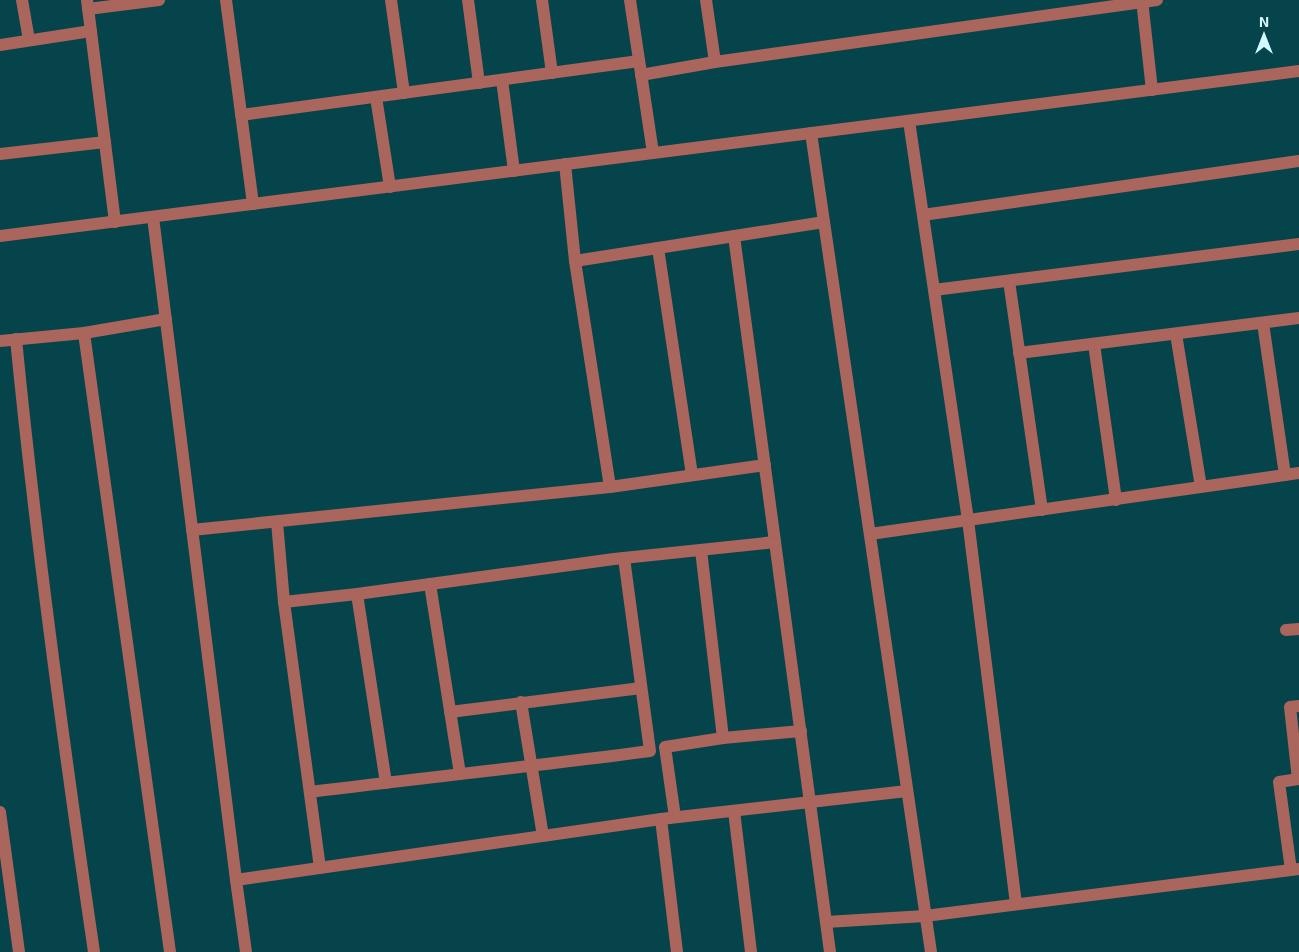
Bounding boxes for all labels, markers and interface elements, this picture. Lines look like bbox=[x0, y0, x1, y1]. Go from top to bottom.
north arrow bbox=[1239, 10, 1289, 60]
text: N bbox=[1259, 13, 1269, 30]

